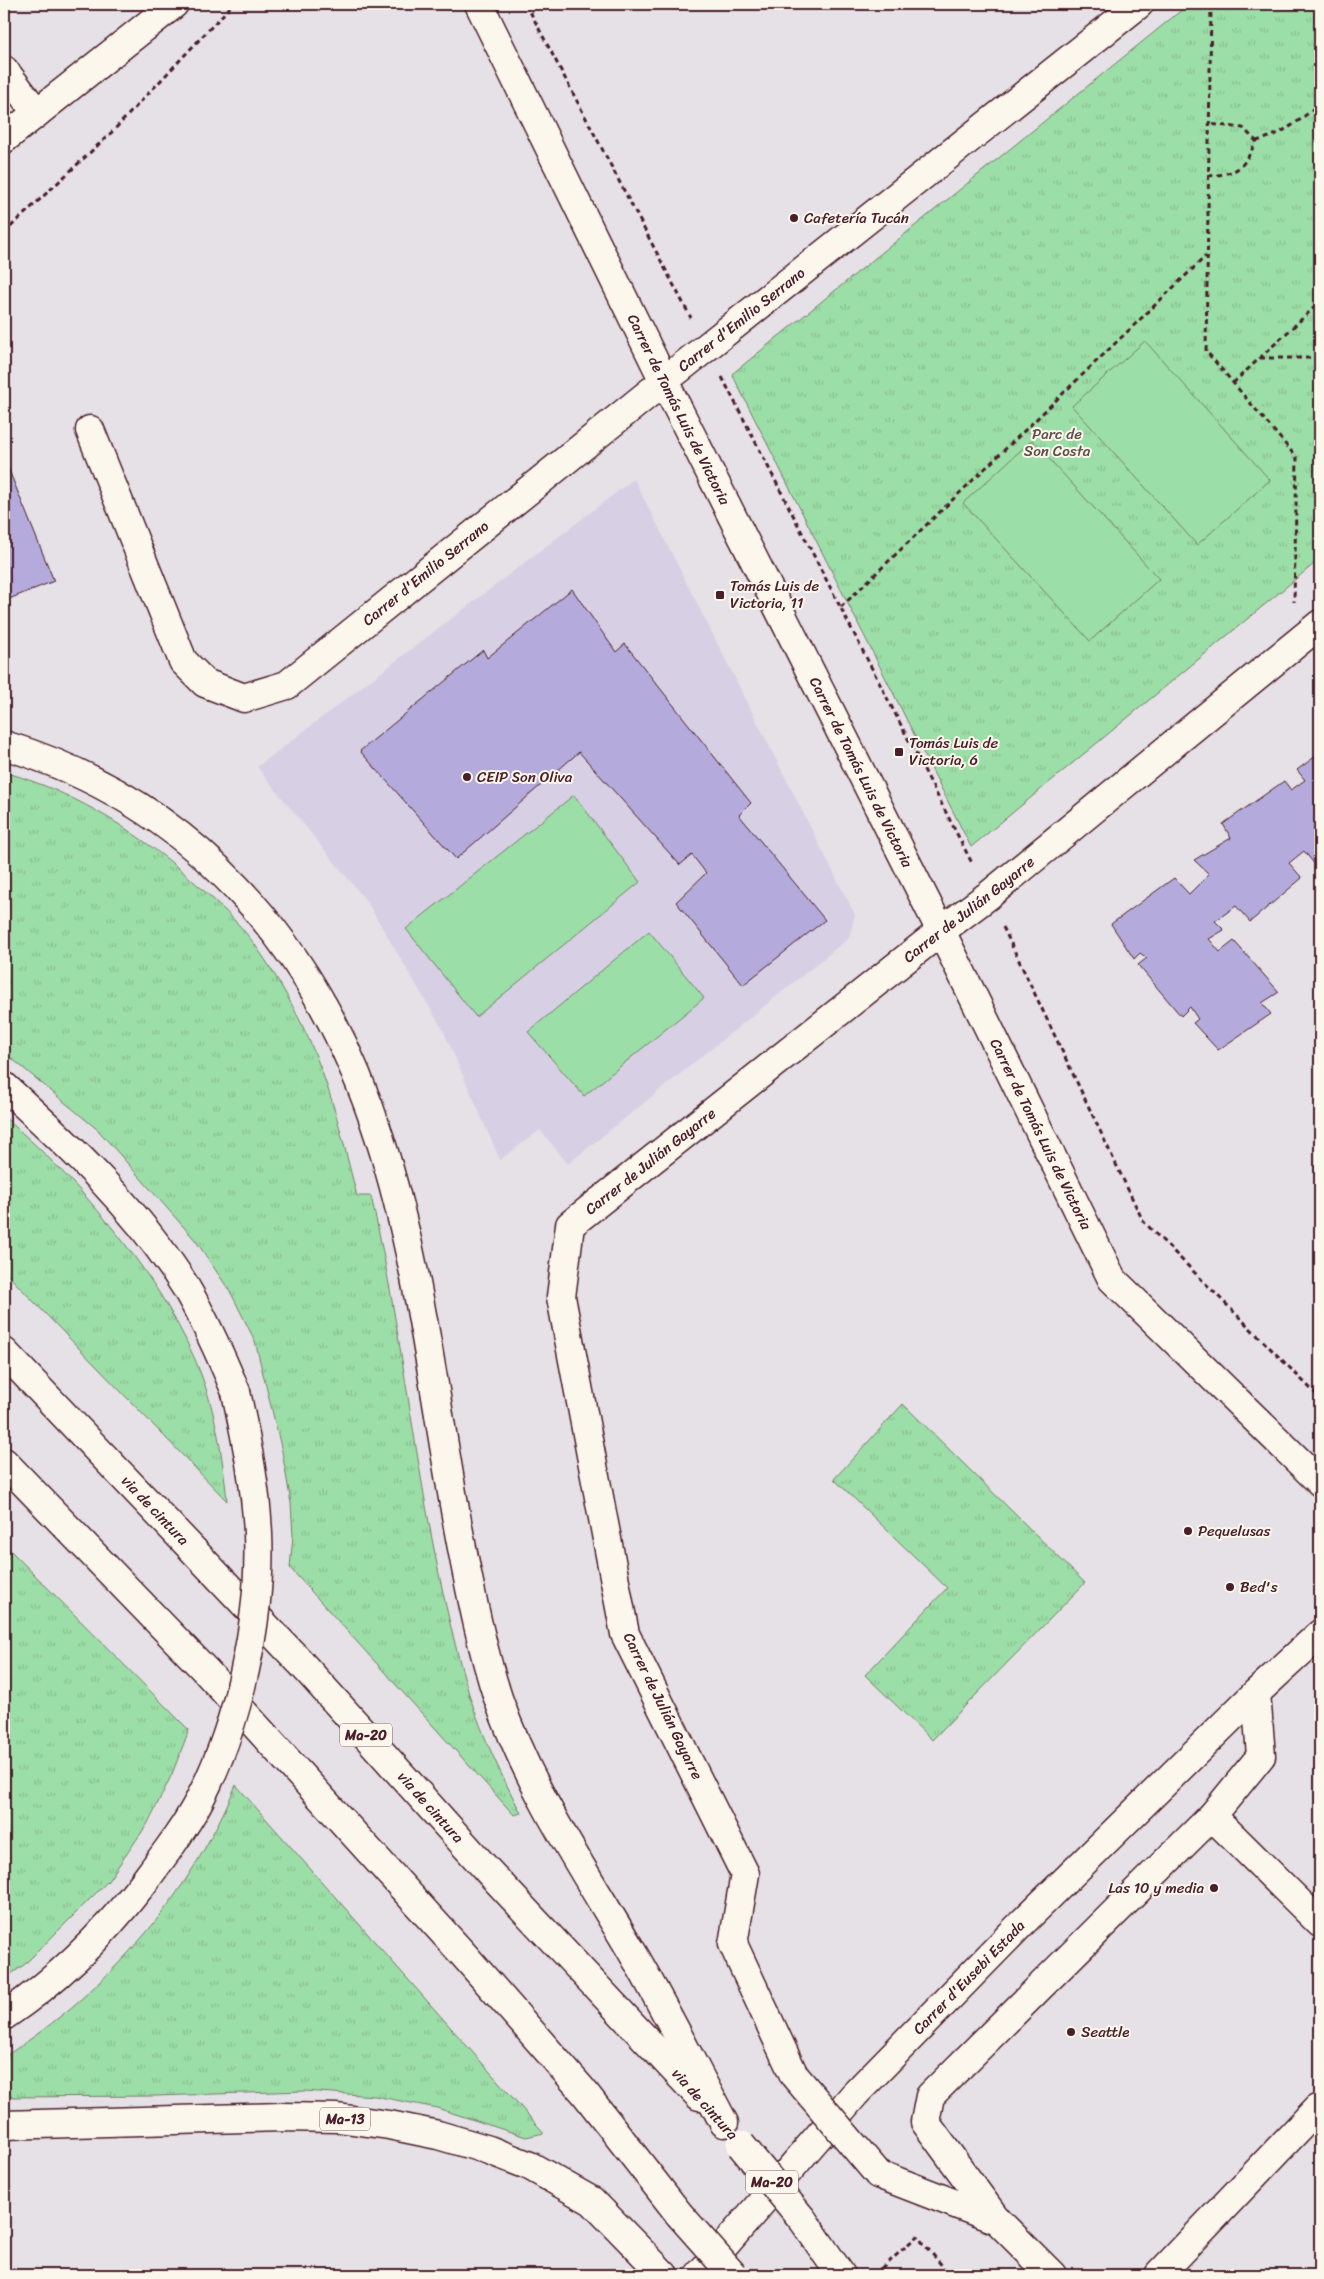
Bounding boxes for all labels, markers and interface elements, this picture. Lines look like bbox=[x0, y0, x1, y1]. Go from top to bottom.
place label: Cafetería Tucán bbox=[804, 205, 909, 231]
marker: Cafetería Tucán bbox=[788, 212, 800, 224]
street label: Carrer d'Emilio Serrano bbox=[672, 260, 811, 378]
street label: Carrer de Tomás Luis de Victoria bbox=[620, 309, 738, 510]
park label: Parc de Son Costa bbox=[1024, 421, 1091, 464]
street label: Carrer d'Emilio Serrano bbox=[356, 513, 495, 633]
place label: Tomás Luis de Victoria, 11 bbox=[730, 573, 820, 616]
marker: Tomás Luis de Victoria, 11 bbox=[714, 589, 726, 601]
street label: Carrer de Tomás Luis de Victoria bbox=[802, 672, 920, 873]
place label: Tomás Luis de Victoria, 6 bbox=[909, 730, 999, 773]
marker: Tomás Luis de Victoria, 6 bbox=[893, 746, 905, 758]
place label: CEIP Son Oliva bbox=[477, 764, 573, 790]
marker: CEIP Son Oliva bbox=[461, 771, 473, 783]
street label: Carrer de Julián Gayarre bbox=[897, 849, 1041, 969]
street label: Carrer de Tomás Luis de Victoria bbox=[983, 1034, 1099, 1235]
street label: Carrer de Julián Gayarre bbox=[579, 1101, 722, 1222]
street label: via de cintura bbox=[115, 1469, 196, 1552]
place label: Pequelusas bbox=[1198, 1518, 1270, 1544]
marker: Pequelusas bbox=[1182, 1525, 1194, 1537]
place label: Bed's bbox=[1240, 1574, 1278, 1600]
marker: Bed's bbox=[1224, 1581, 1236, 1593]
street label: Carrer de Julián Gayarre bbox=[616, 1628, 710, 1784]
road number: Ma-20 bbox=[340, 1724, 392, 1746]
street label: via de cintura bbox=[391, 1765, 471, 1850]
place label: Las 10 y media bbox=[1108, 1875, 1204, 1901]
marker: Las 10 y media bbox=[1208, 1882, 1220, 1894]
street label: Carrer d'Eusebi Estada bbox=[906, 1913, 1032, 2041]
place label: Seattle bbox=[1081, 2019, 1130, 2045]
marker: Seattle bbox=[1065, 2026, 1077, 2038]
street label: via de cintura bbox=[665, 2062, 745, 2146]
road number: Ma-13 bbox=[320, 2108, 370, 2130]
road number: Ma-20 bbox=[746, 2170, 798, 2194]

